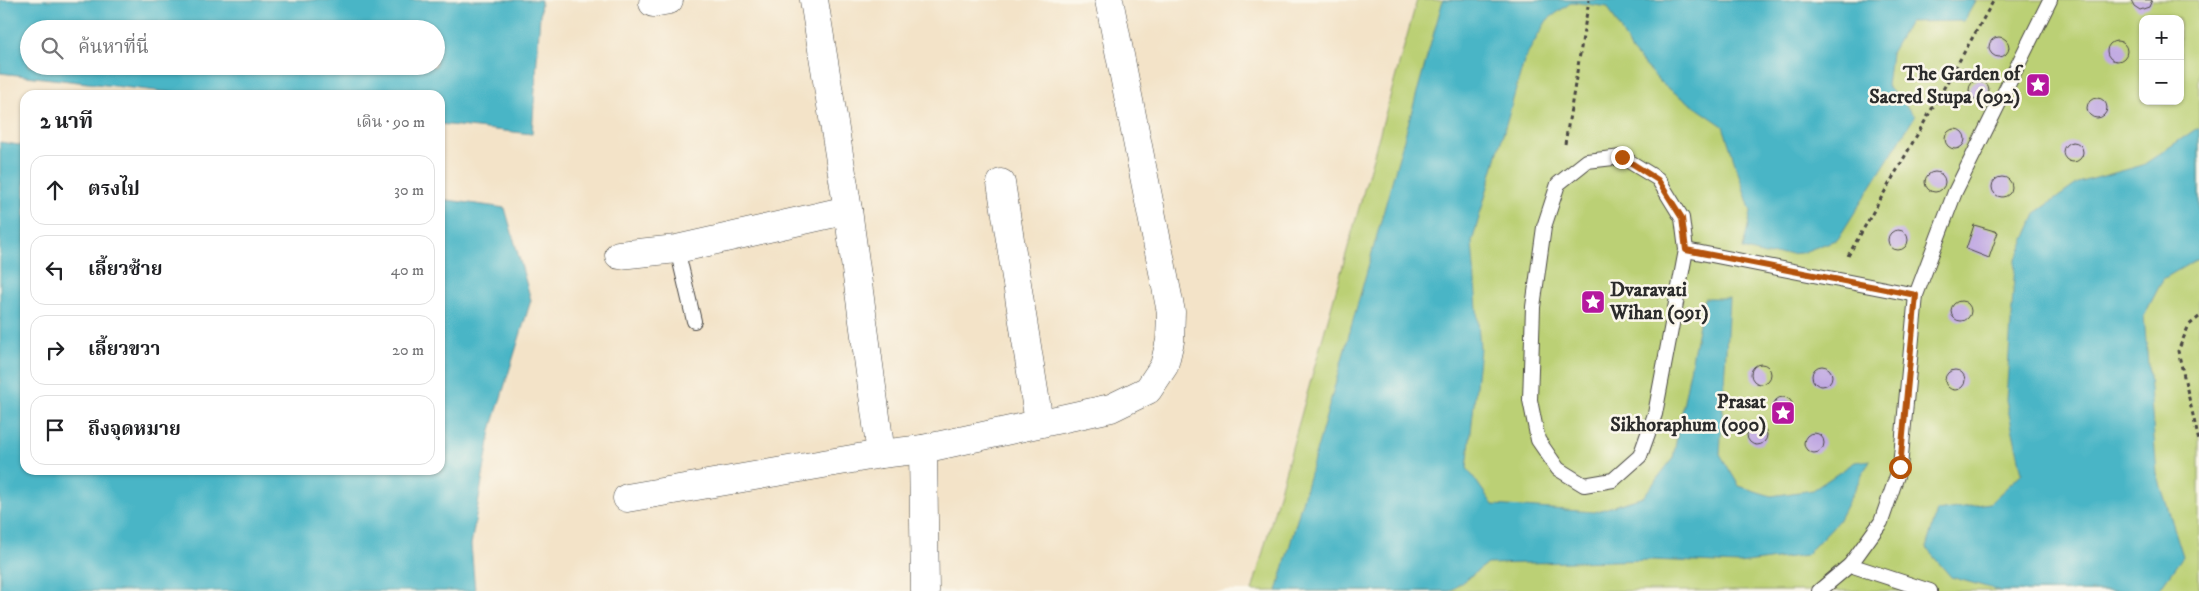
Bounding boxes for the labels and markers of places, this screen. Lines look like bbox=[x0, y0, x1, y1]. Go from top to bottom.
place label: The Garden of Sacred Stupa (092) bbox=[1869, 62, 2024, 110]
place icon: The Garden of Sacred Stupa (092) bbox=[2025, 72, 2051, 98]
place label: Dvaravati Wihan (091) bbox=[1609, 278, 1709, 326]
place icon: Dvaravati Wihan (091) bbox=[1580, 289, 1606, 315]
place label: Prasat Sikhoraphum (090) bbox=[1610, 390, 1767, 438]
place icon: Prasat Sikhoraphum (090) bbox=[1770, 400, 1796, 426]

